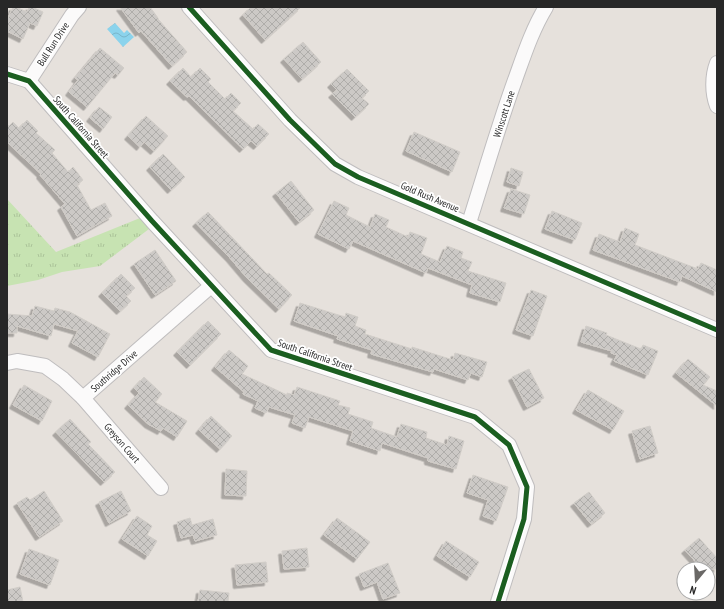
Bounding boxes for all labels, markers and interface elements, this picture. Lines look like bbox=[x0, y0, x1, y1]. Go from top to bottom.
street label: Bull Run Drive bbox=[34, 20, 72, 68]
street label: Winscott Lane bbox=[490, 89, 518, 139]
street label: South California Street bbox=[50, 93, 112, 161]
street label: Gold Rush Avenue bbox=[399, 179, 461, 215]
street label: South California Street bbox=[276, 336, 354, 374]
street label: Southridge Drive bbox=[88, 347, 140, 395]
street label: Greyson Court bbox=[101, 421, 143, 466]
north arrow bbox=[676, 561, 716, 601]
text: N bbox=[688, 583, 698, 598]

